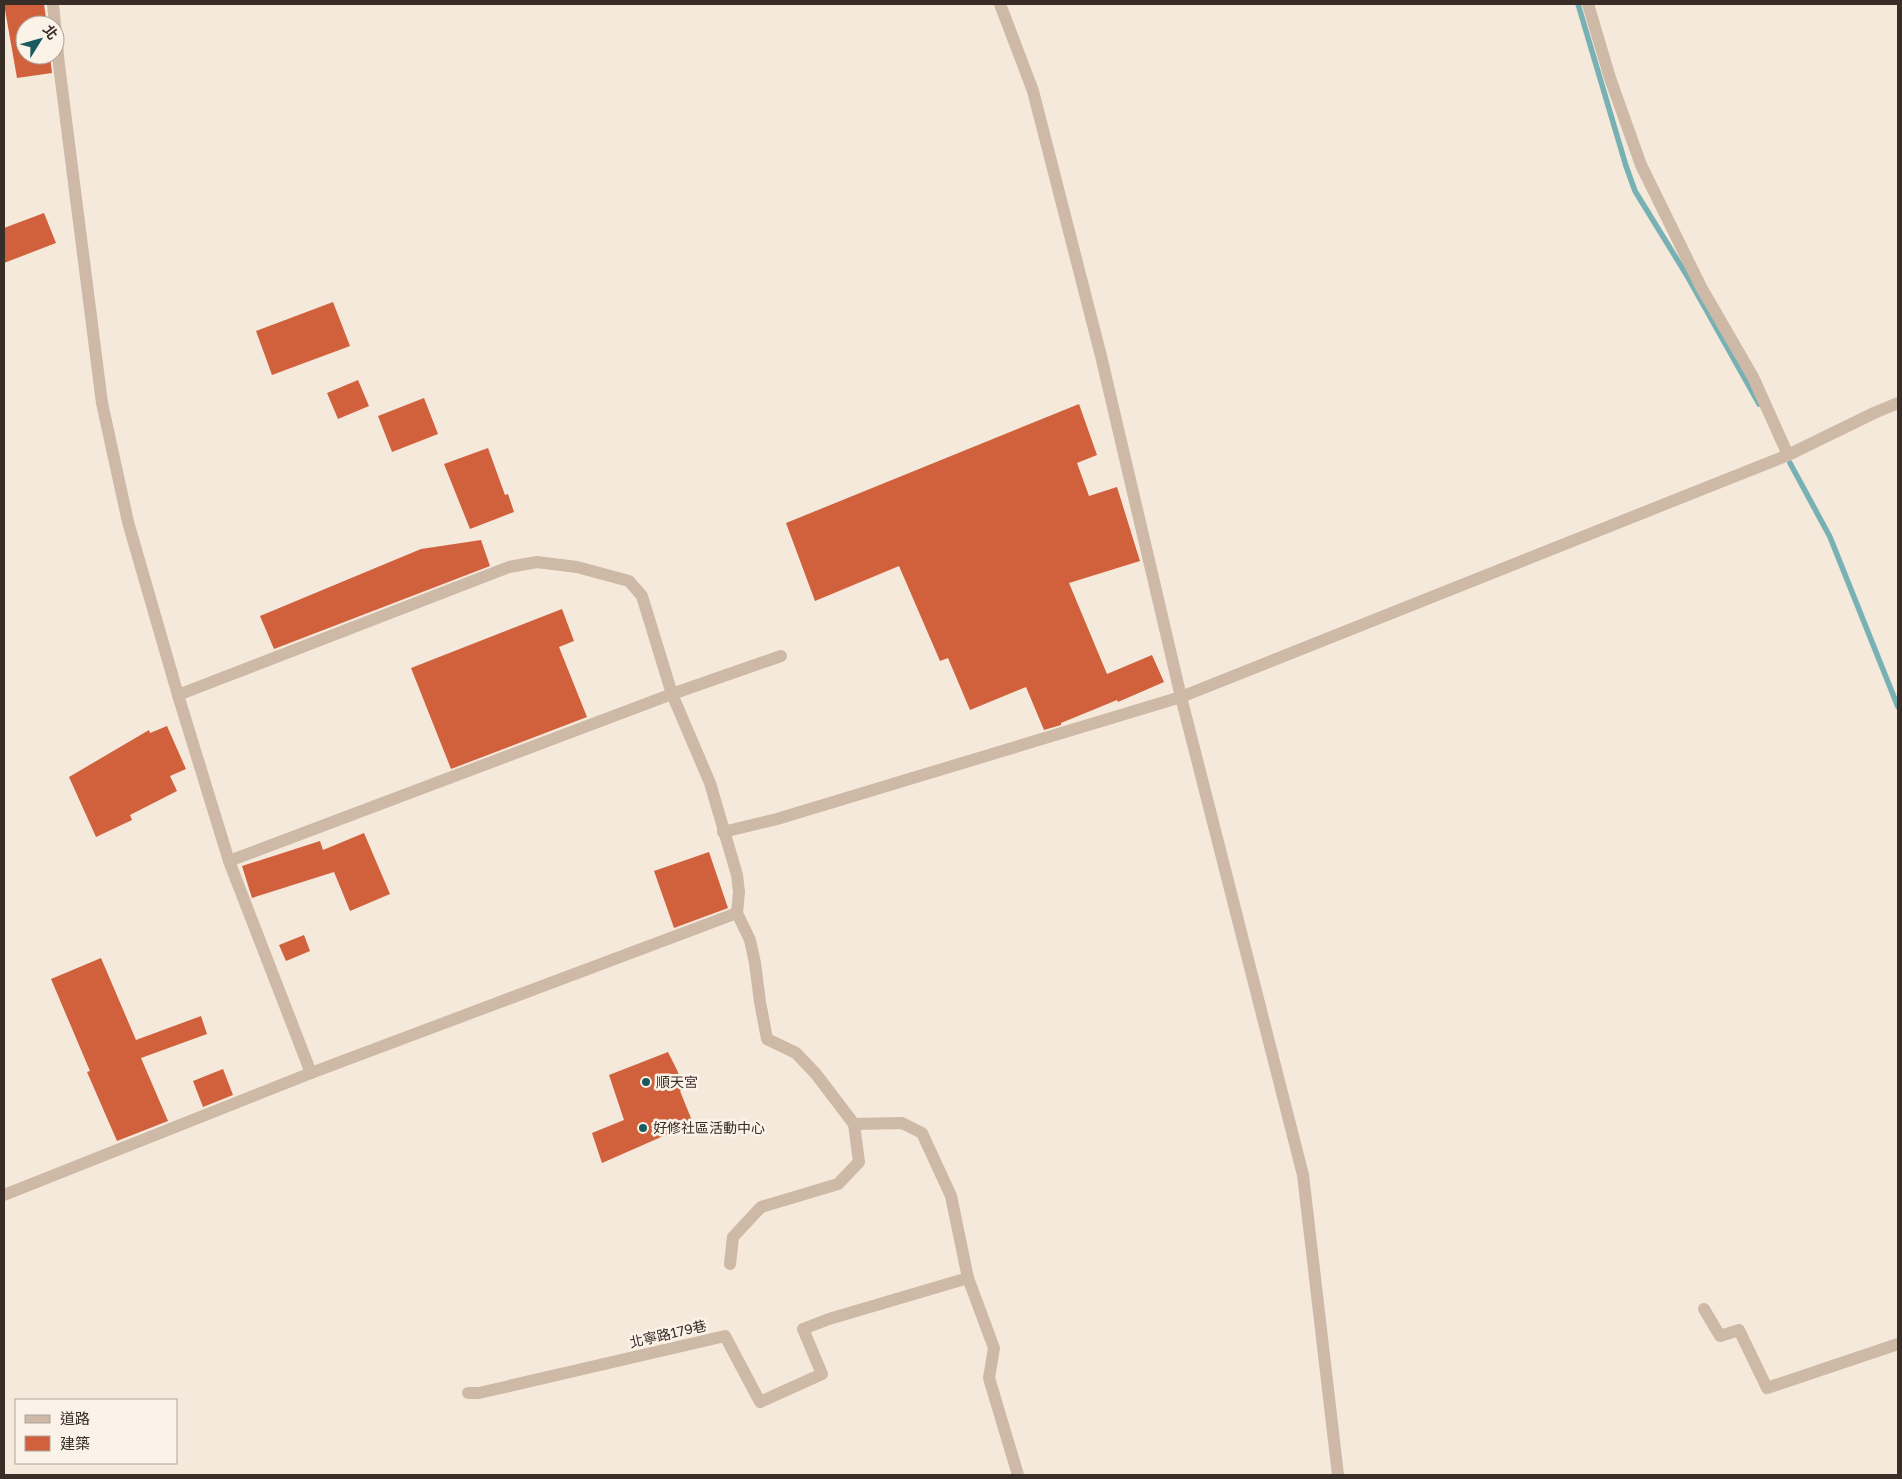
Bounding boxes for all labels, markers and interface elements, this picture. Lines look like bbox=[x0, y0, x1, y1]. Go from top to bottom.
north arrow bbox=[15, 15, 65, 65]
text: 北 bbox=[40, 21, 62, 43]
place label: 順天宮 bbox=[656, 1073, 698, 1090]
marker: 順天宮 bbox=[640, 1076, 652, 1088]
place label: 好修社區活動中心 bbox=[653, 1119, 765, 1136]
marker: 好修社區活動中心 bbox=[637, 1122, 649, 1134]
street label: 北寧路179巷 bbox=[628, 1316, 708, 1351]
legend bbox=[15, 1399, 178, 1464]
text: 道路 bbox=[60, 1409, 90, 1427]
text: 建築 bbox=[60, 1434, 90, 1452]

